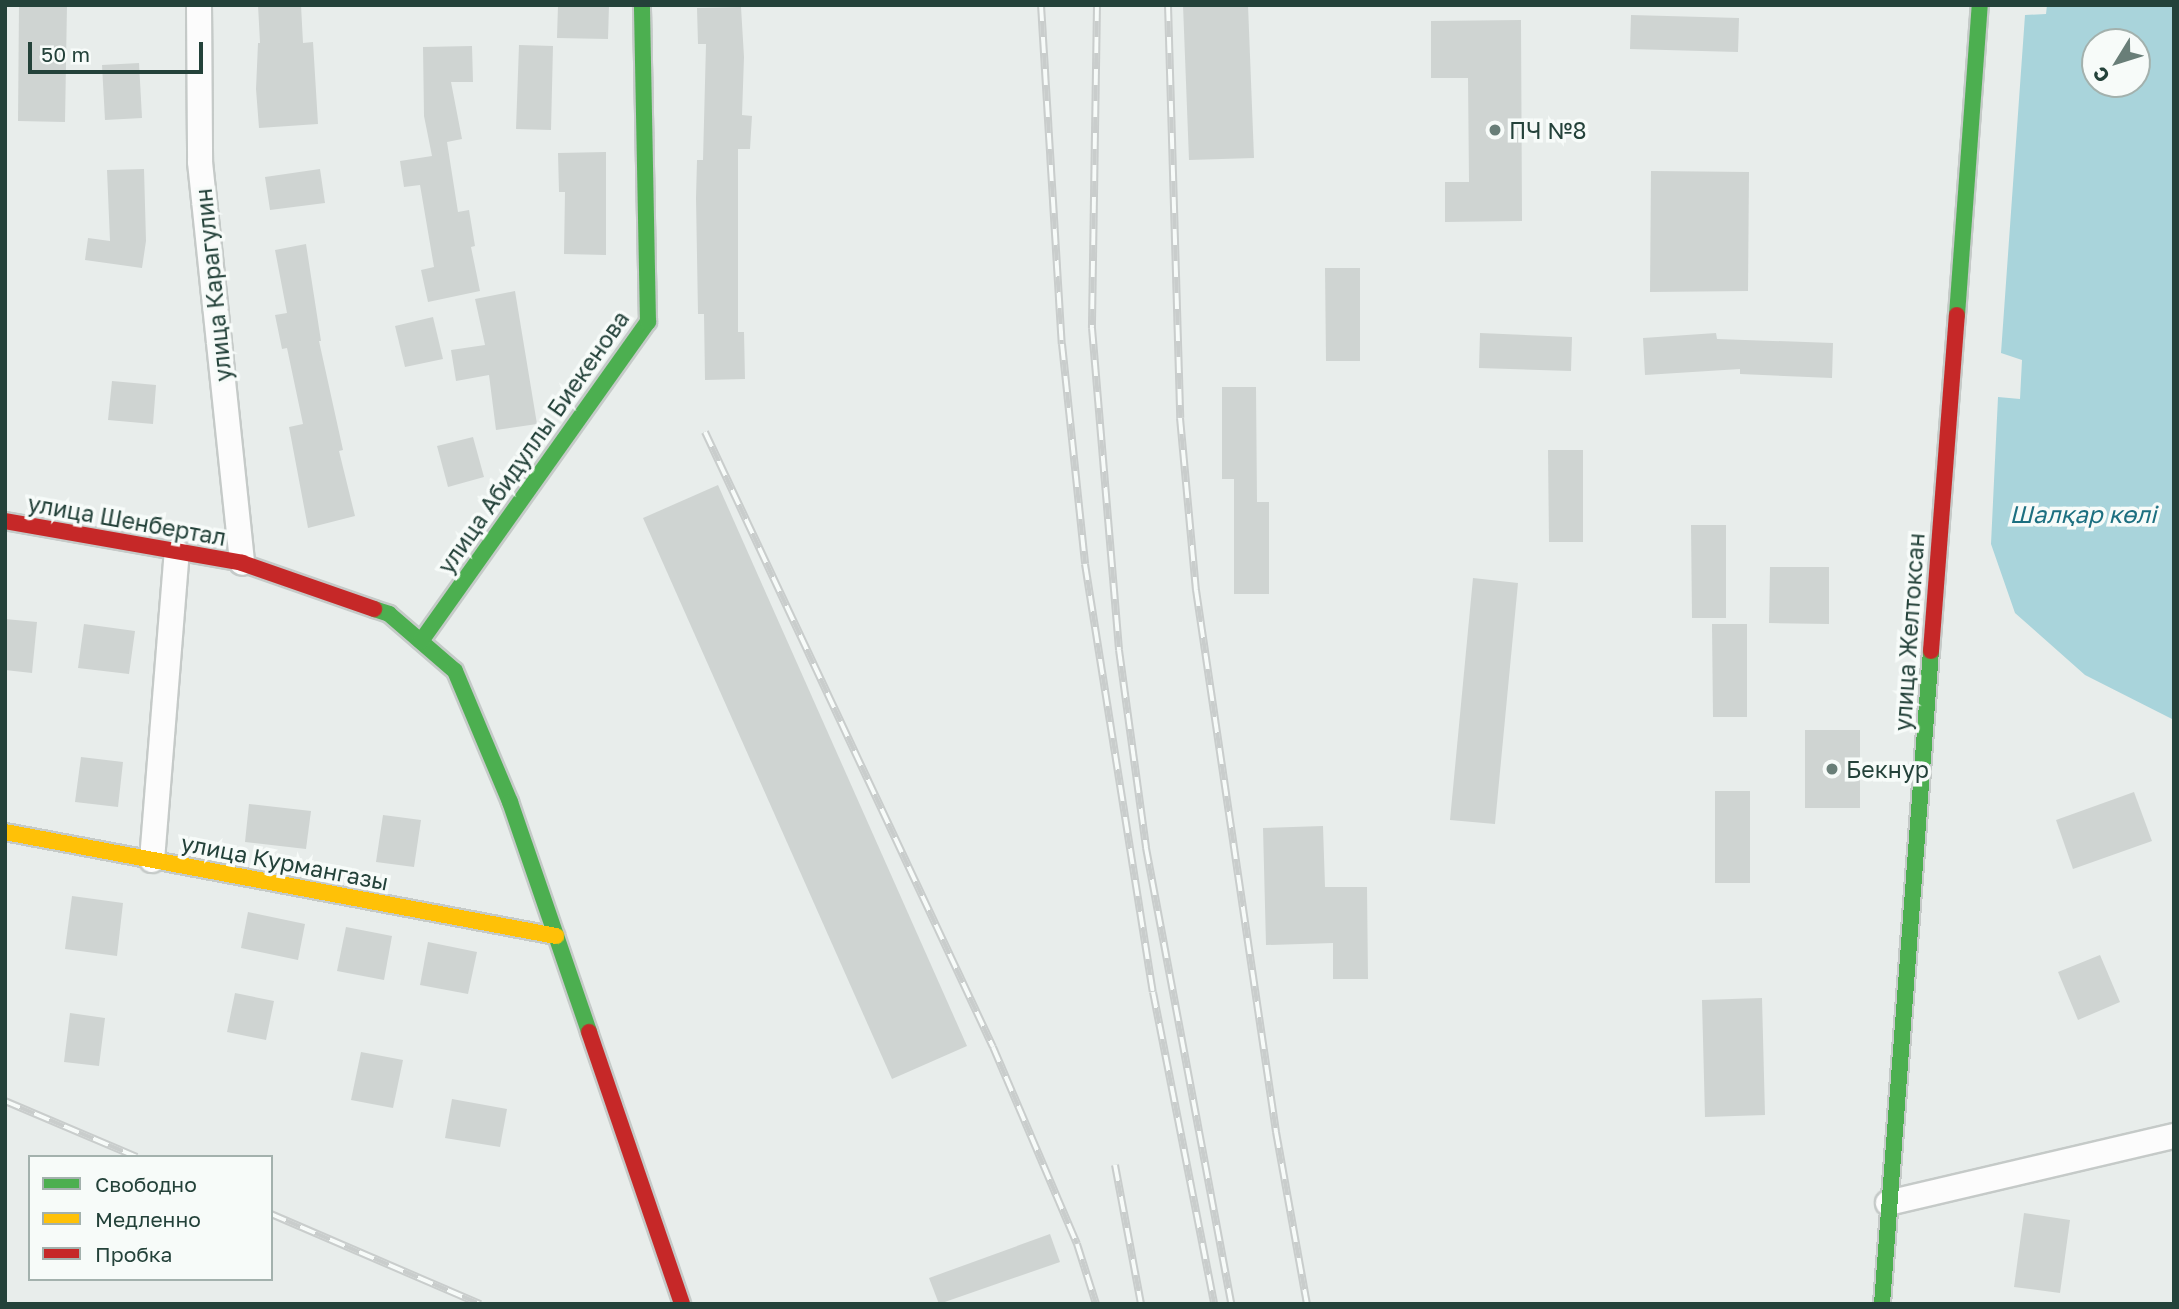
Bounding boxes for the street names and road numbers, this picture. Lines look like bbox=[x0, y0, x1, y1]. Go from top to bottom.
street label: улица Карагулин bbox=[189, 187, 237, 383]
street label: улица Абидуллы Биекенова bbox=[432, 305, 634, 579]
street label: улица Шенбертал bbox=[26, 489, 228, 551]
street label: улица Желтоксан bbox=[1888, 532, 1930, 732]
street label: улица Курмангазы bbox=[179, 828, 391, 896]

